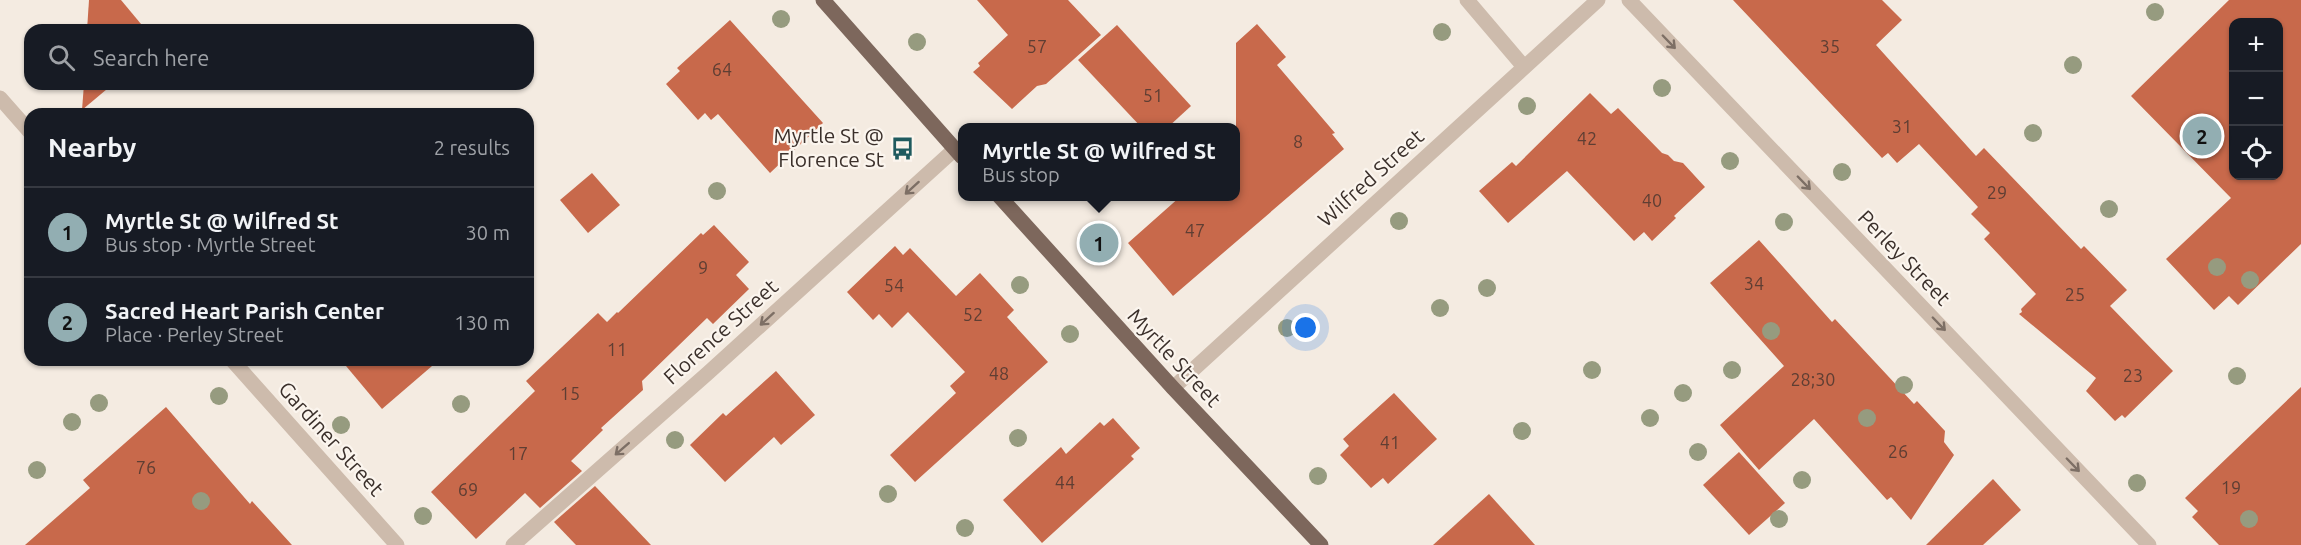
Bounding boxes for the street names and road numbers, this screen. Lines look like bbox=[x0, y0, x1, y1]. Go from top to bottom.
street label: Wilfred Street bbox=[1313, 124, 1428, 231]
street label: Perley Street bbox=[1854, 205, 1956, 310]
street label: Florence Street bbox=[658, 274, 782, 389]
street label: Myrtle Street bbox=[1123, 303, 1226, 411]
street label: Gardiner Street bbox=[274, 376, 389, 500]

